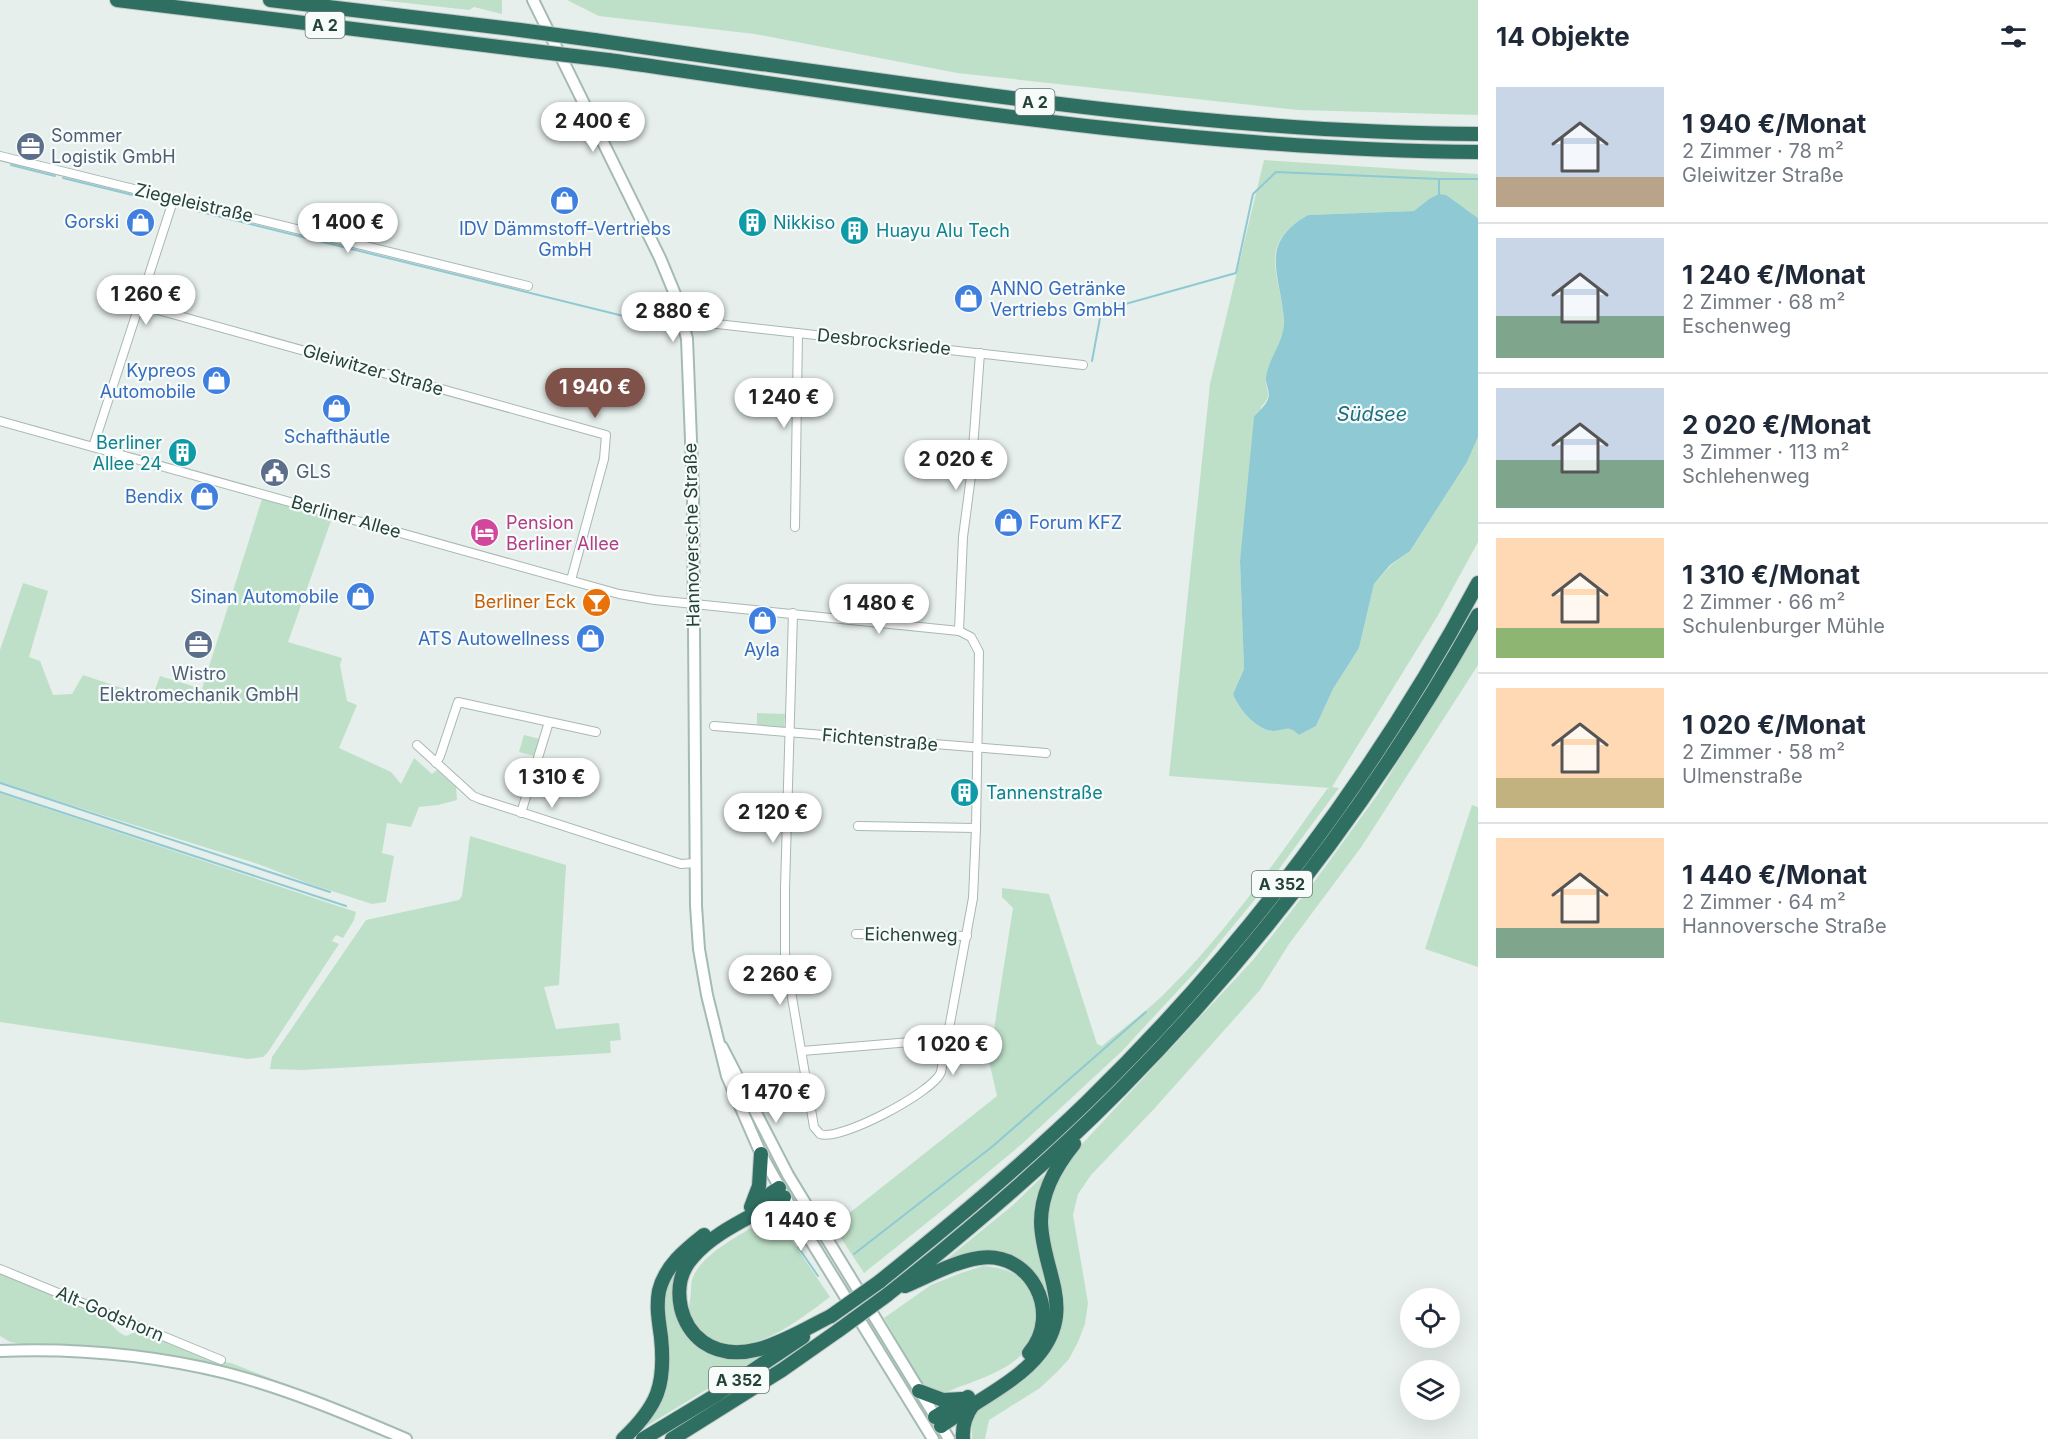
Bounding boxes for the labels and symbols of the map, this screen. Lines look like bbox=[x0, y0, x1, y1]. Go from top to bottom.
road number: A 2 bbox=[306, 12, 344, 38]
road number: A 2 bbox=[1016, 89, 1054, 115]
pin: 2 400 € bbox=[538, 102, 648, 153]
place label: Sommer Logistik GmbH bbox=[51, 125, 176, 167]
office icon: Sommer Logistik GmbH bbox=[14, 130, 46, 162]
street label: Ziegeleistraße bbox=[133, 179, 255, 226]
shop icon: IDV Dämmstoff-Vertriebs GmbH bbox=[549, 184, 581, 216]
pin: 1 400 € bbox=[293, 203, 403, 254]
shop icon: Gorski bbox=[124, 206, 156, 238]
building icon: Nikkiso bbox=[736, 207, 768, 239]
place label: Gorski bbox=[64, 211, 119, 232]
place label: Nikkiso bbox=[773, 212, 835, 233]
building icon: Huayu Alu Tech bbox=[839, 215, 871, 247]
place label: IDV Dämmstoff-Vertriebs GmbH bbox=[459, 218, 671, 260]
place label: Huayu Alu Tech bbox=[876, 220, 1010, 241]
pin: 1 260 € bbox=[91, 275, 201, 326]
place label: ANNO Getränke Vertriebs GmbH bbox=[990, 278, 1126, 320]
shop icon: ANNO Getränke Vertriebs GmbH bbox=[953, 283, 985, 315]
pin: 2 880 € bbox=[618, 292, 728, 343]
street label: Desbrocksriede bbox=[816, 324, 952, 359]
street label: Gleiwitzer Straße bbox=[300, 339, 446, 400]
place label: Kypreos Automobile bbox=[100, 360, 196, 402]
shop icon: Kypreos Automobile bbox=[201, 365, 233, 397]
pin: 1 940 € bbox=[540, 368, 650, 419]
pin: 1 240 € bbox=[729, 378, 839, 429]
shop icon: Schafthäutle bbox=[321, 392, 353, 424]
water label: Südsee bbox=[1337, 402, 1407, 426]
place label: Schafthäutle bbox=[284, 426, 390, 447]
place label: Berliner Allee 24 bbox=[92, 432, 162, 474]
building icon: Berliner Allee 24 bbox=[167, 437, 199, 469]
pin: 2 020 € bbox=[901, 440, 1011, 491]
street label: Hannoversche Straße bbox=[679, 443, 704, 627]
public building icon: GLS bbox=[259, 456, 291, 488]
place label: GLS bbox=[296, 461, 331, 482]
shop icon: Bendix bbox=[188, 481, 220, 513]
place label: Bendix bbox=[125, 486, 183, 507]
street label: Berliner Allee bbox=[289, 491, 403, 542]
shop icon: Forum KFZ bbox=[992, 507, 1024, 539]
place label: Pension Berliner Allee bbox=[506, 512, 619, 554]
place label: Forum KFZ bbox=[1029, 512, 1122, 533]
hotel icon: Pension Berliner Allee bbox=[469, 517, 501, 549]
shop icon: Sinan Automobile bbox=[344, 581, 376, 613]
pin: 1 480 € bbox=[824, 584, 934, 635]
place label: Sinan Automobile bbox=[190, 586, 339, 607]
bar icon: Berliner Eck bbox=[581, 586, 613, 618]
place label: Berliner Eck bbox=[474, 591, 576, 612]
shop icon: Ayla bbox=[746, 605, 778, 637]
shop icon: ATS Autowellness bbox=[575, 623, 607, 655]
place label: ATS Autowellness bbox=[418, 628, 570, 649]
office icon: Wistro Elektromechanik GmbH bbox=[183, 629, 215, 661]
place label: Ayla bbox=[744, 639, 780, 660]
place label: Wistro Elektromechanik GmbH bbox=[99, 663, 299, 705]
street label: Fichtenstraße bbox=[821, 724, 939, 755]
pin: 1 310 € bbox=[497, 758, 607, 809]
building icon: Tannenstraße bbox=[949, 777, 981, 809]
place label: Tannenstraße bbox=[986, 782, 1103, 803]
pin: 2 120 € bbox=[718, 793, 828, 844]
road number: A 352 bbox=[1252, 871, 1312, 897]
street label: Eichenweg bbox=[864, 923, 958, 946]
pin: 2 260 € bbox=[725, 955, 835, 1006]
pin: 1 020 € bbox=[898, 1025, 1008, 1076]
pin: 1 470 € bbox=[721, 1073, 831, 1124]
pin: 1 440 € bbox=[746, 1201, 856, 1252]
street label: Alt-Godshorn bbox=[53, 1281, 167, 1346]
road number: A 352 bbox=[709, 1367, 769, 1393]

